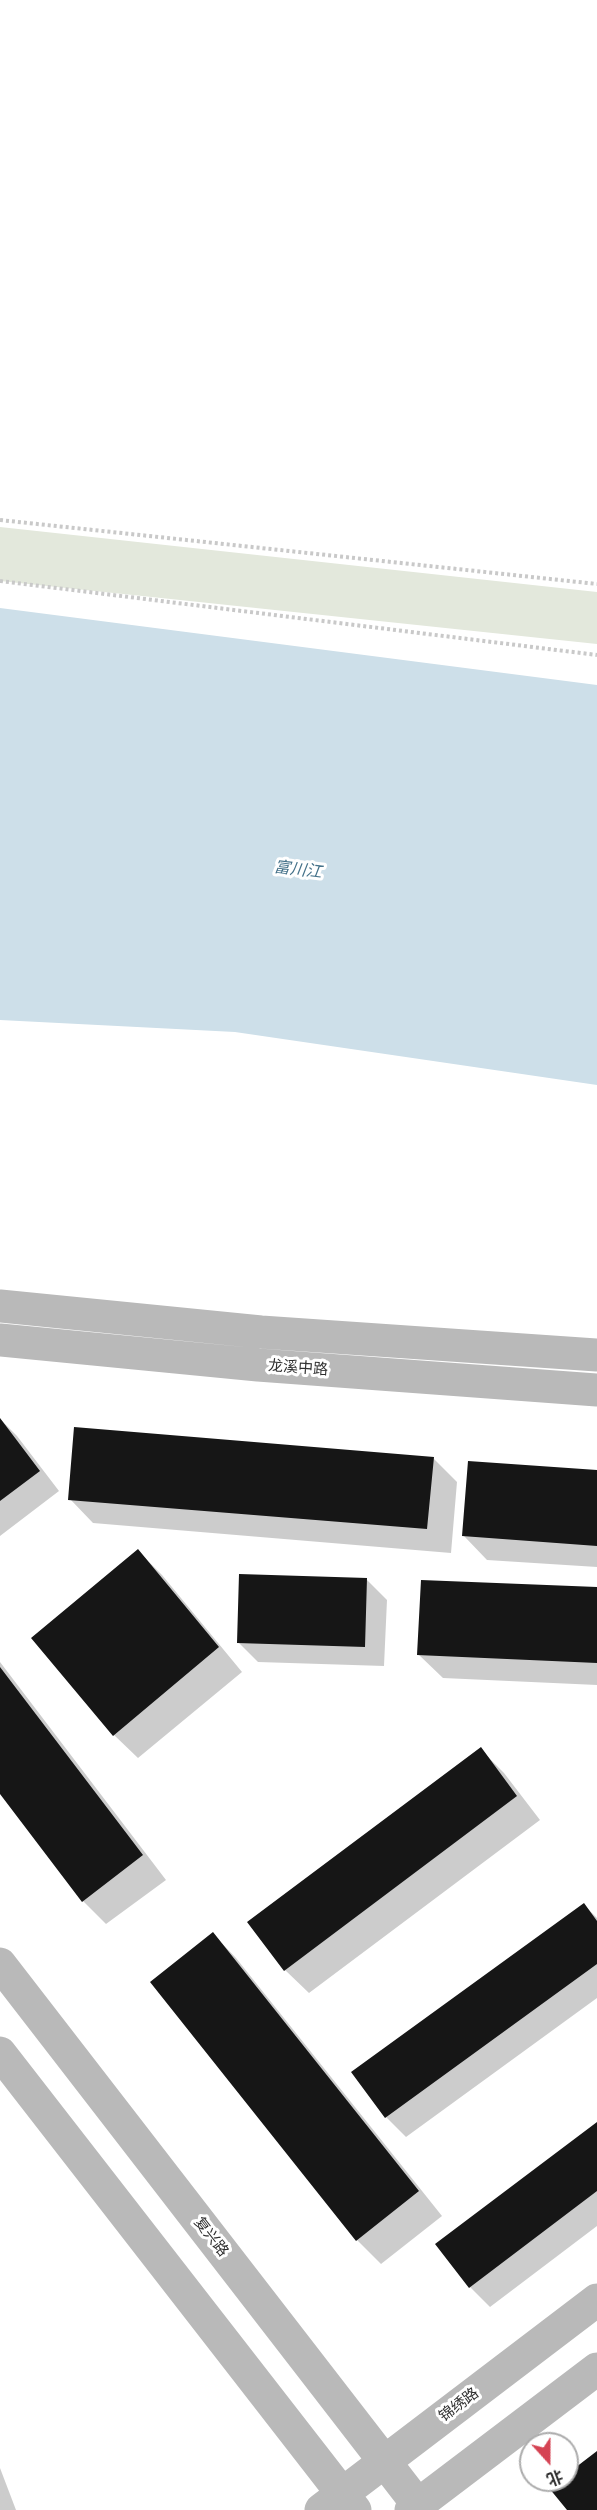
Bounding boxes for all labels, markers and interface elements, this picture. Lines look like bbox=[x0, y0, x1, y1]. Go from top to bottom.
water label: 富川江 bbox=[273, 858, 323, 882]
street label: 龙溪中路 bbox=[267, 1357, 329, 1379]
street label: 复兴路 bbox=[190, 2214, 232, 2260]
street label: 锦绣路 bbox=[436, 2384, 482, 2426]
north arrow bbox=[519, 2432, 579, 2492]
text: 北 bbox=[544, 2466, 566, 2489]

